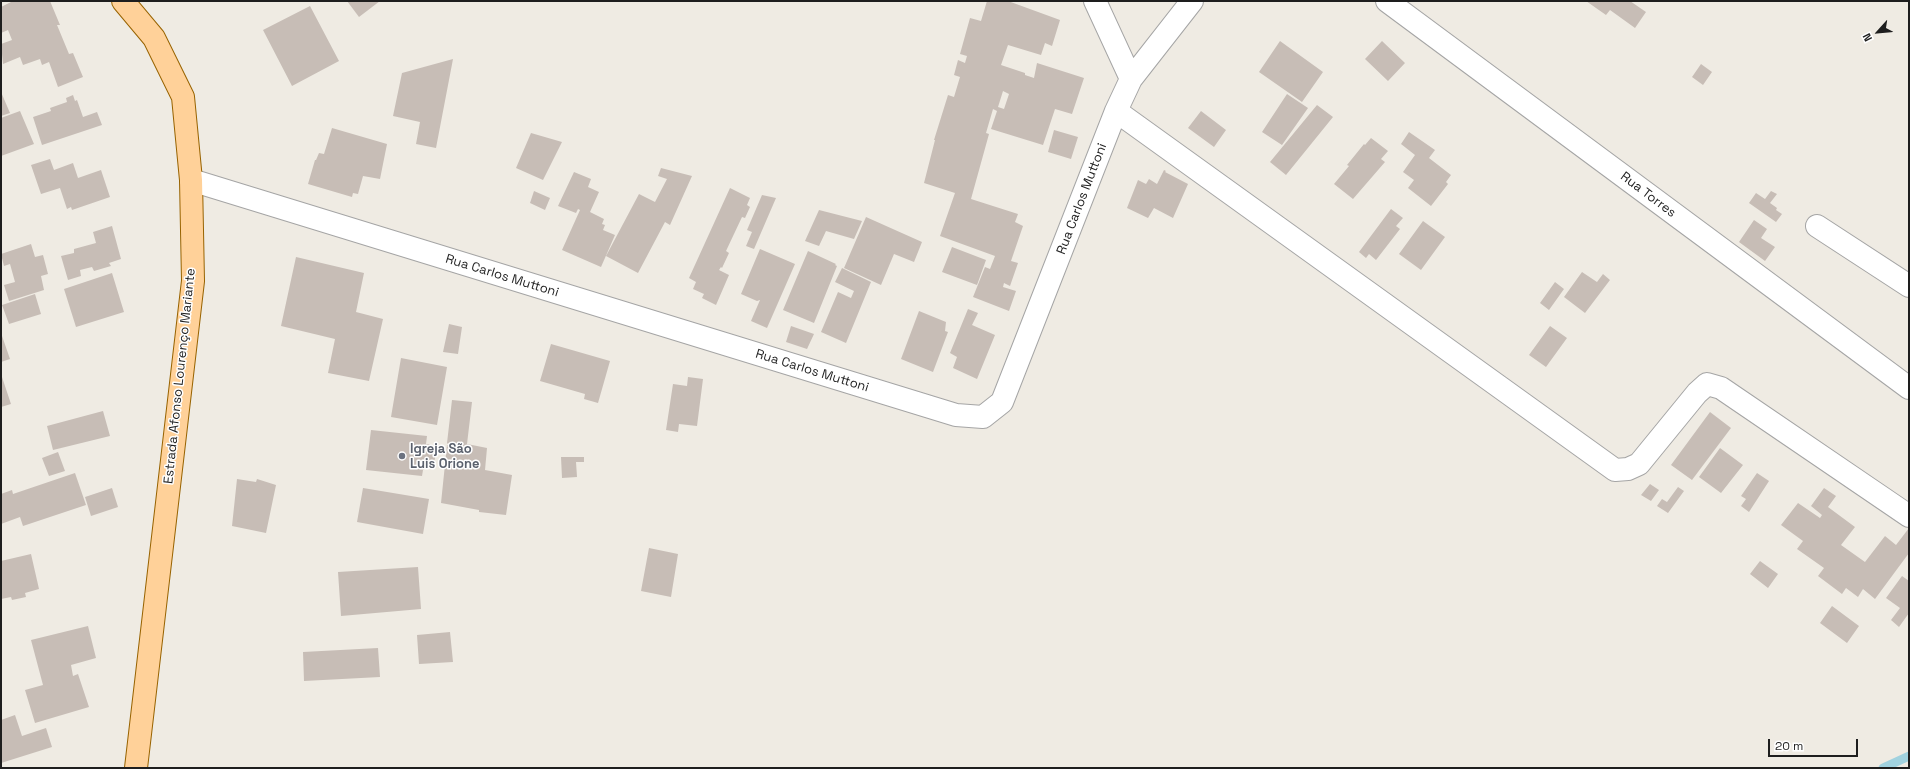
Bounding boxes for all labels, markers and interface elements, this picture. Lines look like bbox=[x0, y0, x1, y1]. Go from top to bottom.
north arrow bbox=[1858, 12, 1898, 52]
text: N bbox=[1859, 31, 1875, 44]
street label: Rua Carlos Muttoni bbox=[1054, 141, 1110, 257]
street label: Rua Torres bbox=[1617, 169, 1679, 221]
street label: Rua Carlos Muttoni bbox=[443, 251, 561, 301]
street label: Estrada Afonso Lourenço Mariante bbox=[161, 267, 199, 485]
street label: Rua Carlos Muttoni bbox=[753, 346, 871, 396]
place label: Igreja São Luis Orione bbox=[410, 441, 479, 472]
marker: Igreja São Luis Orione bbox=[397, 451, 407, 461]
scale bar bbox=[1770, 731, 1860, 757]
text: 20 m bbox=[1775, 738, 1803, 754]

